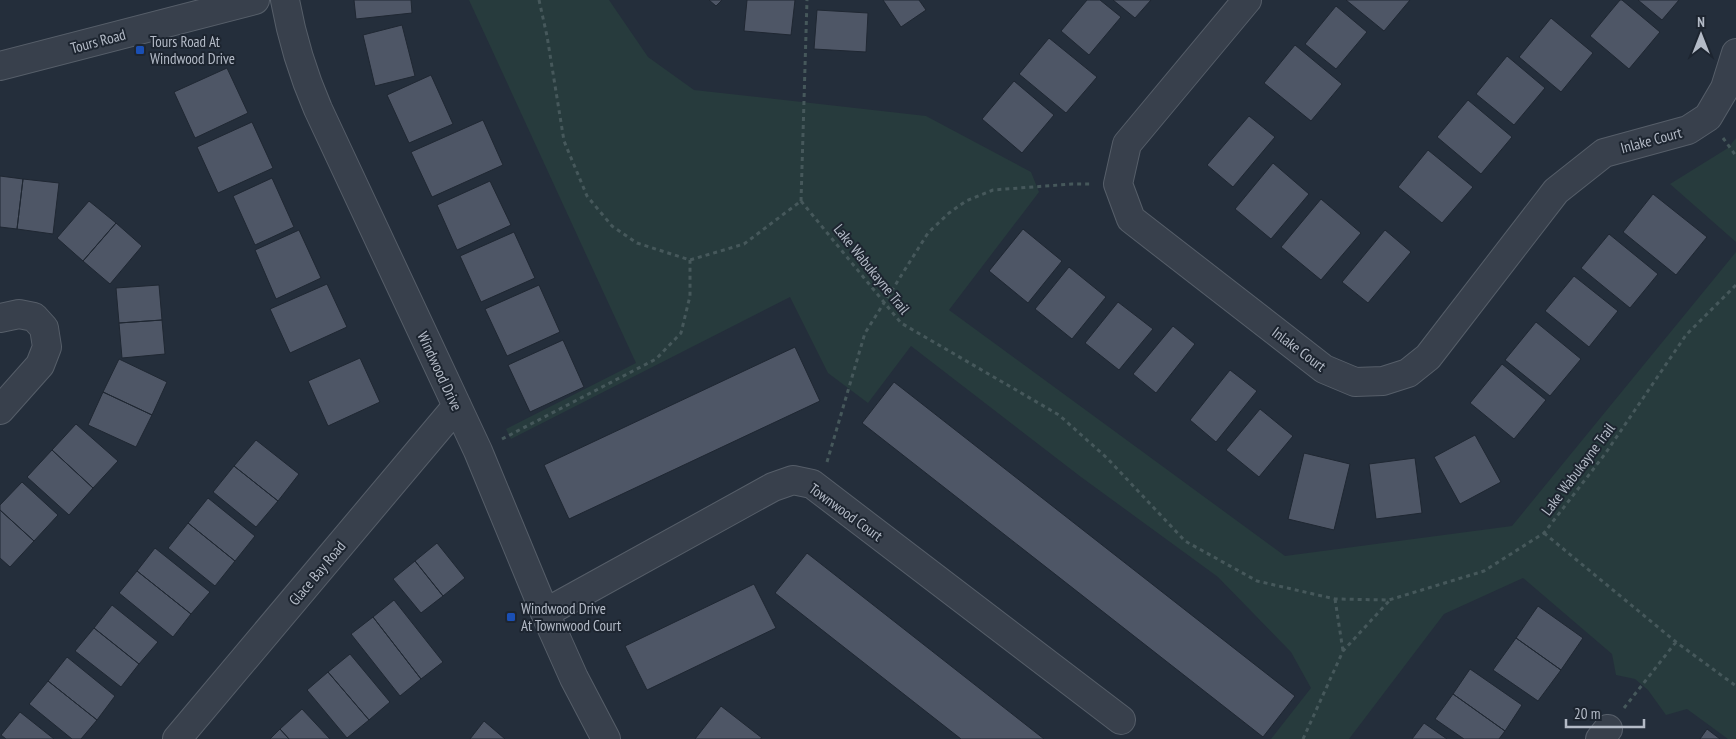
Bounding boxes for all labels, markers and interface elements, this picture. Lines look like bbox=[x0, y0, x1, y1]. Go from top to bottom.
north arrow bbox=[1676, 10, 1726, 60]
text: N bbox=[1697, 13, 1705, 31]
street label: Tours Road bbox=[68, 25, 128, 57]
place label: Tours Road At Windwood Drive bbox=[150, 32, 235, 68]
marker: Tours Road At Windwood Drive bbox=[134, 44, 146, 56]
street label: Inlake Court bbox=[1618, 123, 1684, 157]
street label: Lake Wabukayne Trail bbox=[830, 220, 915, 318]
street label: Inlake Court bbox=[1268, 323, 1330, 375]
street label: Windwood Drive bbox=[413, 328, 467, 414]
street label: Lake Wabukayne Trail bbox=[1537, 419, 1619, 519]
street label: Townwood Court bbox=[805, 479, 887, 545]
street label: Glace Bay Road bbox=[285, 537, 349, 609]
place label: Windwood Drive At Townwood Court bbox=[521, 599, 621, 635]
marker: Windwood Drive At Townwood Court bbox=[505, 611, 517, 623]
scale bar bbox=[1566, 696, 1644, 728]
text: 20 m bbox=[1574, 704, 1600, 723]

